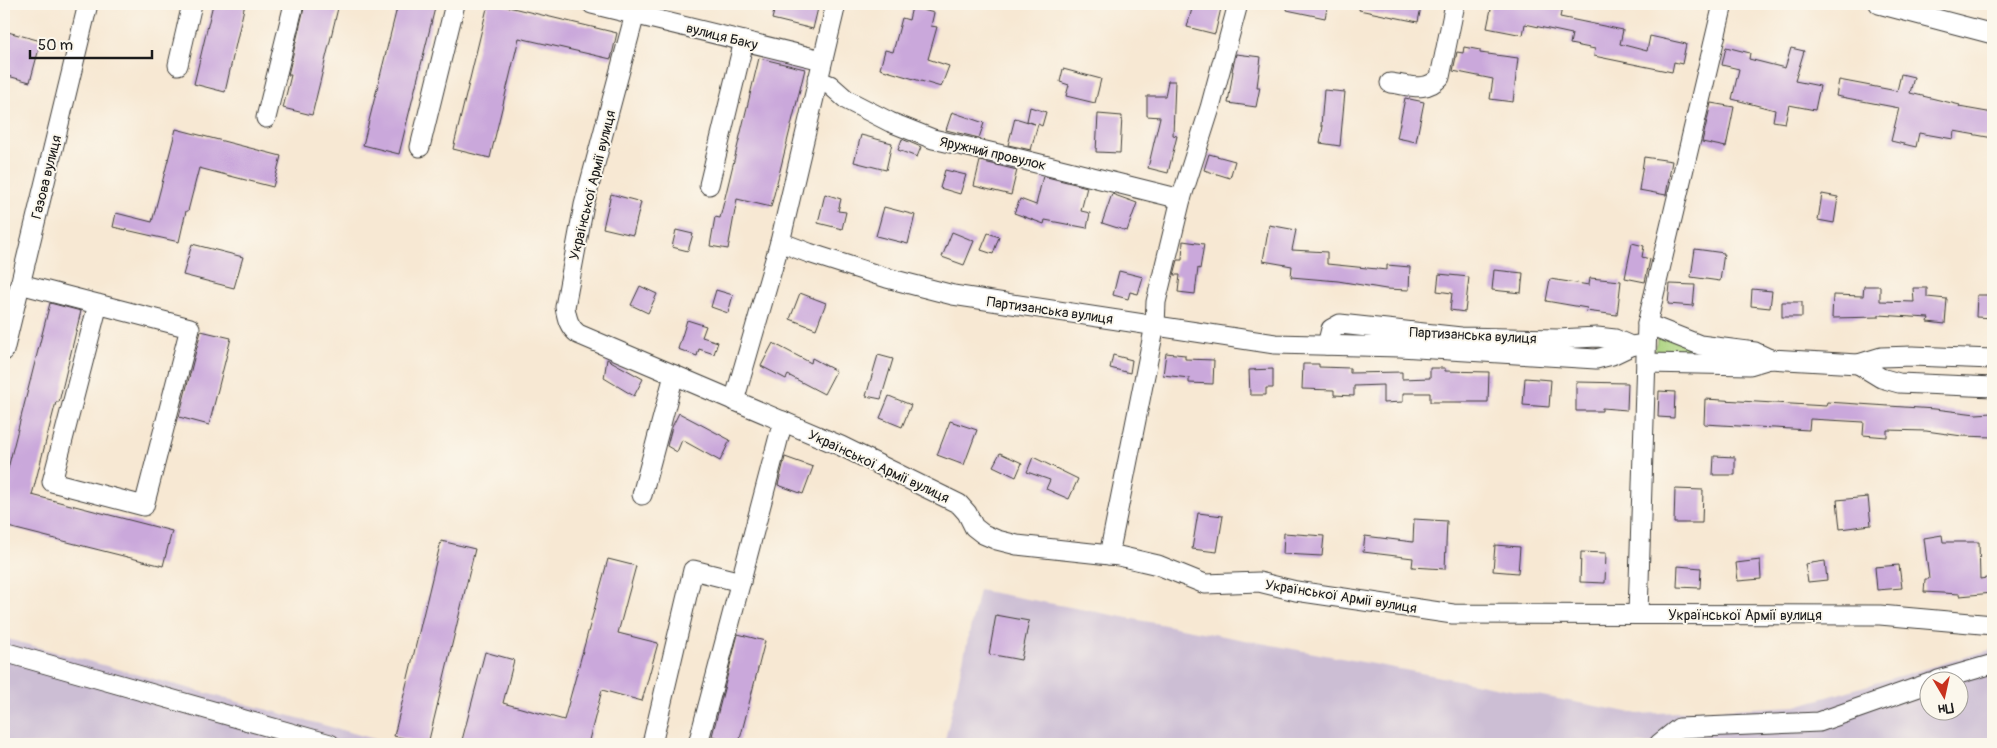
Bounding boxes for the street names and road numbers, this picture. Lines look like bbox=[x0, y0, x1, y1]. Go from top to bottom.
street label: вулиця Баку bbox=[684, 19, 759, 54]
street label: Української Армії вулиця bbox=[566, 109, 619, 262]
street label: Газова вулиця bbox=[28, 133, 65, 221]
street label: Яружний провулок bbox=[938, 133, 1048, 174]
street label: Партизанська вулиця bbox=[986, 293, 1114, 328]
street label: Партизанська вулиця bbox=[1409, 324, 1537, 347]
street label: Української Армії вулиця bbox=[806, 426, 952, 507]
street label: Української Армії вулиця bbox=[1264, 576, 1418, 617]
street label: Української Армії вулиця bbox=[1668, 607, 1822, 624]

